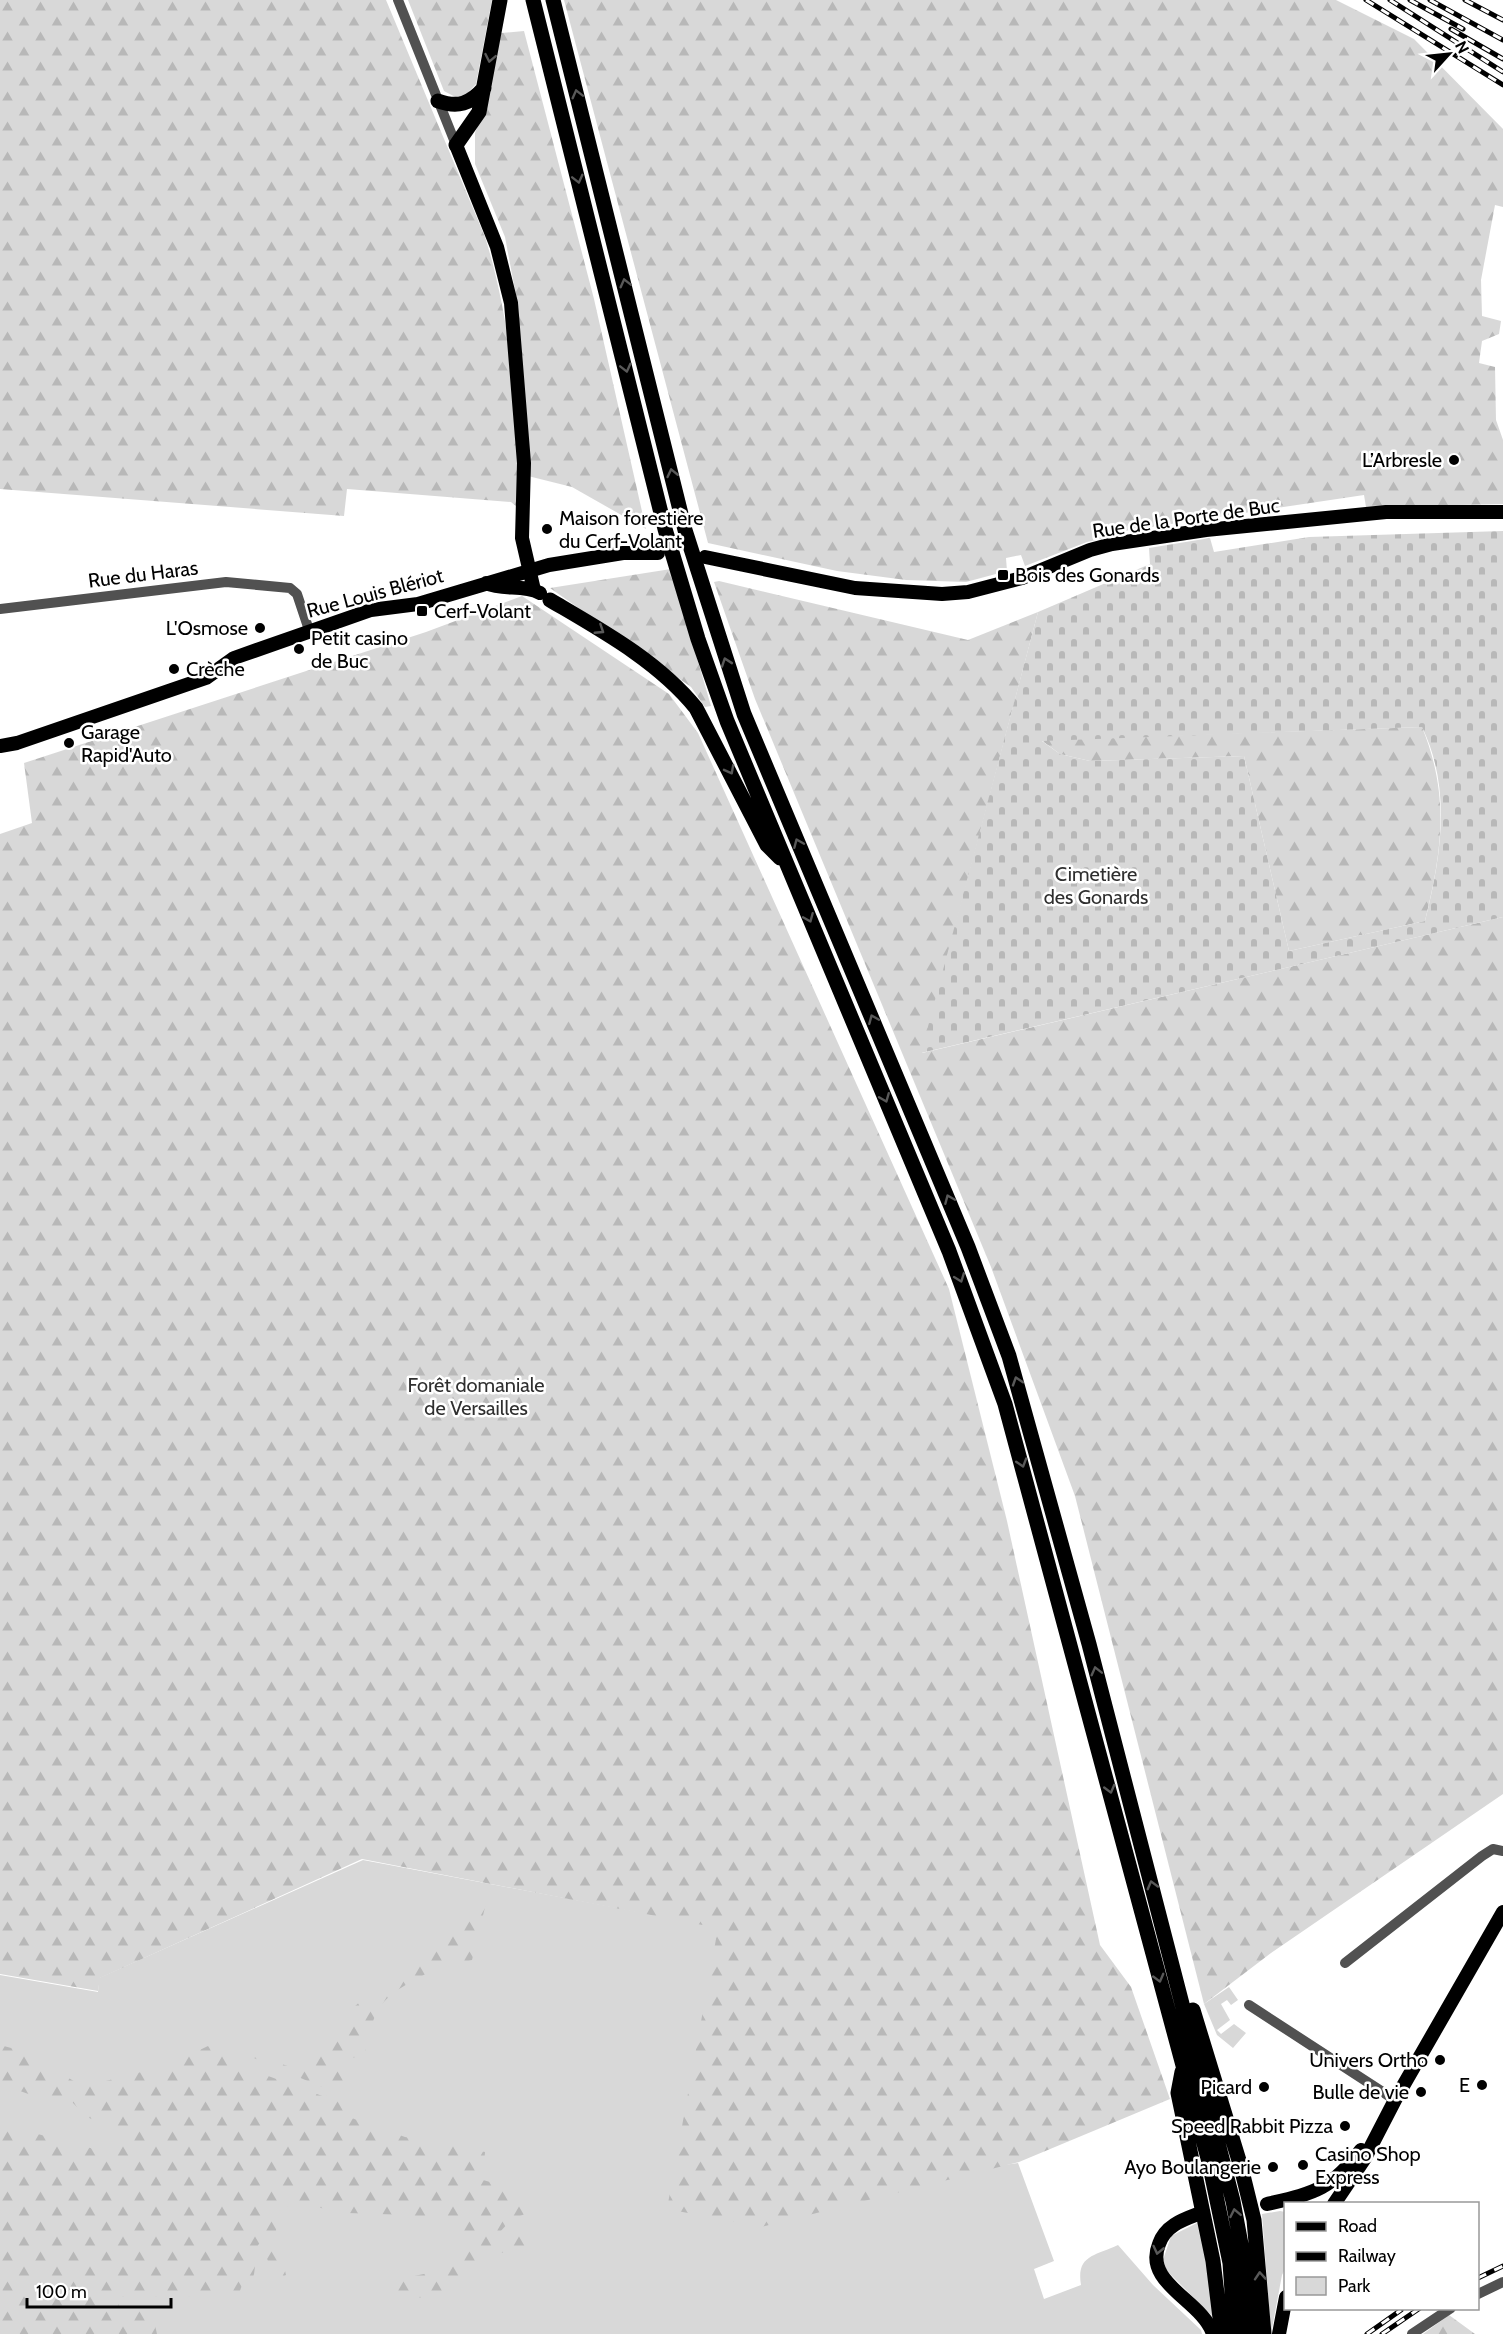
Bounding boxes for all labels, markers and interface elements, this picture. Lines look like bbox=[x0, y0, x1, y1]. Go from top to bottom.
north arrow bbox=[1419, 24, 1479, 84]
text: N bbox=[1451, 38, 1473, 57]
one-way arrow bbox=[484, 52, 497, 62]
one-way arrow bbox=[571, 90, 584, 100]
one-way arrow bbox=[571, 174, 584, 184]
one-way arrow bbox=[619, 279, 632, 289]
one-way arrow bbox=[618, 363, 631, 373]
place label: L’Arbresle bbox=[1362, 448, 1442, 472]
marker: L’Arbresle bbox=[1447, 453, 1461, 467]
one-way arrow bbox=[666, 468, 679, 478]
street label: Rue de la Porte de Buc bbox=[1091, 493, 1281, 543]
place label: Maison forestière du Cerf-Volant bbox=[559, 506, 703, 553]
marker: Maison forestière du Cerf-Volant bbox=[540, 522, 554, 536]
street label: Rue du Haras bbox=[87, 555, 199, 593]
street label: Rue Louis Blériot bbox=[304, 563, 446, 623]
place label: Bois des Gonards bbox=[1015, 563, 1160, 587]
marker: Bois des Gonards bbox=[996, 568, 1010, 582]
place label: Cerf-Volant bbox=[434, 599, 531, 623]
marker: Cerf-Volant bbox=[415, 604, 429, 618]
place label: L'Osmose bbox=[166, 616, 248, 640]
marker: L'Osmose bbox=[253, 621, 267, 635]
one-way arrow bbox=[593, 623, 604, 634]
place label: Petit casino de Buc bbox=[311, 626, 408, 673]
marker: Petit casino de Buc bbox=[292, 642, 306, 656]
place label: Crèche bbox=[186, 657, 245, 681]
one-way arrow bbox=[721, 657, 734, 668]
marker: Crèche bbox=[167, 662, 181, 676]
place label: Garage Rapid'Auto bbox=[81, 720, 172, 767]
marker: Garage Rapid'Auto bbox=[62, 736, 76, 750]
one-way arrow bbox=[723, 764, 734, 774]
one-way arrow bbox=[794, 838, 806, 849]
park label: Cimetière des Gonards bbox=[1044, 862, 1148, 909]
one-way arrow bbox=[802, 912, 814, 923]
one-way arrow bbox=[868, 1014, 880, 1025]
one-way arrow bbox=[878, 1092, 890, 1103]
one-way arrow bbox=[944, 1194, 956, 1205]
one-way arrow bbox=[953, 1272, 965, 1283]
park label: Forêt domaniale de Versailles bbox=[407, 1373, 545, 1420]
one-way arrow bbox=[1012, 1376, 1024, 1387]
one-way arrow bbox=[1015, 1457, 1027, 1468]
one-way arrow bbox=[1091, 1666, 1104, 1676]
one-way arrow bbox=[1103, 1783, 1115, 1794]
one-way arrow bbox=[1146, 1880, 1159, 1890]
one-way arrow bbox=[1152, 1973, 1165, 1983]
place label: Univers Ortho bbox=[1309, 2048, 1428, 2072]
marker: Univers Ortho bbox=[1433, 2053, 1447, 2067]
place label: E bbox=[1459, 2073, 1470, 2097]
place label: Picard bbox=[1201, 2075, 1252, 2099]
marker: E bbox=[1475, 2078, 1489, 2092]
marker: Picard bbox=[1257, 2080, 1271, 2094]
place label: Bulle de vie bbox=[1312, 2080, 1409, 2104]
marker: Bulle de vie bbox=[1414, 2085, 1428, 2099]
place label: Speed Rabbit Pizza bbox=[1171, 2114, 1333, 2138]
marker: Speed Rabbit Pizza bbox=[1338, 2119, 1352, 2133]
place label: Casino Shop Express bbox=[1315, 2142, 1421, 2189]
place label: Ayo Boulangerie bbox=[1124, 2155, 1261, 2179]
marker: Casino Shop Express bbox=[1296, 2158, 1310, 2172]
marker: Ayo Boulangerie bbox=[1266, 2160, 1280, 2174]
legend bbox=[1284, 2202, 1479, 2310]
one-way arrow bbox=[1229, 2208, 1242, 2218]
text: Road bbox=[1338, 2215, 1377, 2237]
one-way arrow bbox=[1152, 2245, 1165, 2255]
text: Railway bbox=[1338, 2245, 1396, 2267]
scale bar bbox=[27, 2271, 171, 2309]
one-way arrow bbox=[1254, 2271, 1267, 2280]
text: Park bbox=[1338, 2275, 1371, 2297]
text: 100 m bbox=[36, 2281, 87, 2303]

